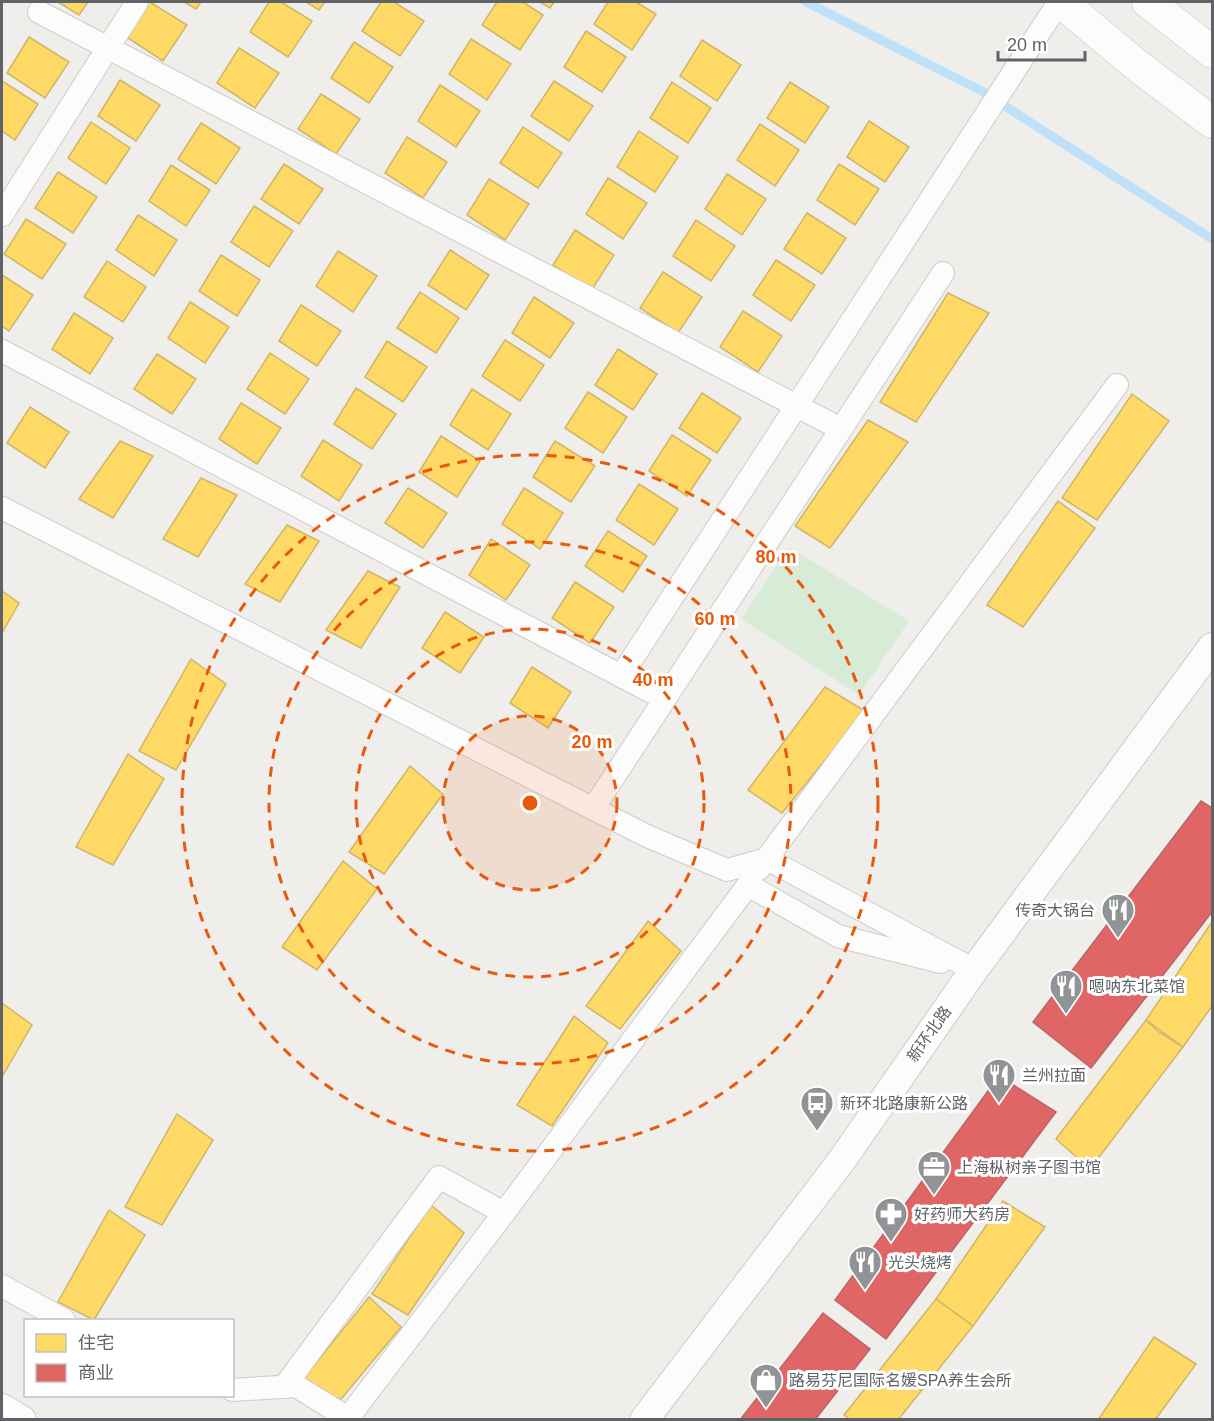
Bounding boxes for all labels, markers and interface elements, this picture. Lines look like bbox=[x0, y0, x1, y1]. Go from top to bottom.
scale bar bbox=[998, 24, 1085, 62]
text: 20 m bbox=[1007, 35, 1047, 55]
text: 80 m bbox=[755, 547, 797, 567]
text: 60 m bbox=[694, 609, 736, 629]
text: 40 m bbox=[632, 670, 674, 690]
text: 20 m bbox=[571, 732, 613, 752]
centre of rings bbox=[520, 793, 540, 813]
restaurant icon: 传奇大锅台 bbox=[1100, 892, 1136, 939]
place label: 传奇大锅台 bbox=[1015, 902, 1095, 919]
restaurant icon: 嗯呐东北菜馆 bbox=[1048, 968, 1084, 1015]
place label: 嗯呐东北菜馆 bbox=[1089, 978, 1185, 995]
street label: 新环北路 bbox=[904, 1003, 954, 1065]
restaurant icon: 兰州拉面 bbox=[981, 1057, 1017, 1104]
place label: 兰州拉面 bbox=[1022, 1067, 1086, 1084]
bus stop icon: 新环北路康新公路 bbox=[799, 1085, 835, 1132]
place label: 新环北路康新公路 bbox=[840, 1095, 968, 1112]
office icon: 上海枞树亲子图书馆 bbox=[916, 1149, 952, 1196]
place label: 上海枞树亲子图书馆 bbox=[957, 1159, 1101, 1176]
pharmacy icon: 好药师大药房 bbox=[873, 1196, 909, 1243]
place label: 好药师大药房 bbox=[914, 1206, 1010, 1223]
restaurant icon: 光头烧烤 bbox=[847, 1244, 883, 1291]
place label: 光头烧烤 bbox=[888, 1254, 952, 1271]
legend bbox=[24, 1319, 234, 1397]
text: 住宅 bbox=[78, 1333, 114, 1353]
shop icon: 路易芬尼国际名媛SPA养生会所 bbox=[748, 1362, 784, 1409]
text: 商业 bbox=[78, 1363, 114, 1383]
place label: 路易芬尼国际名媛SPA养生会所 bbox=[789, 1372, 1012, 1389]

